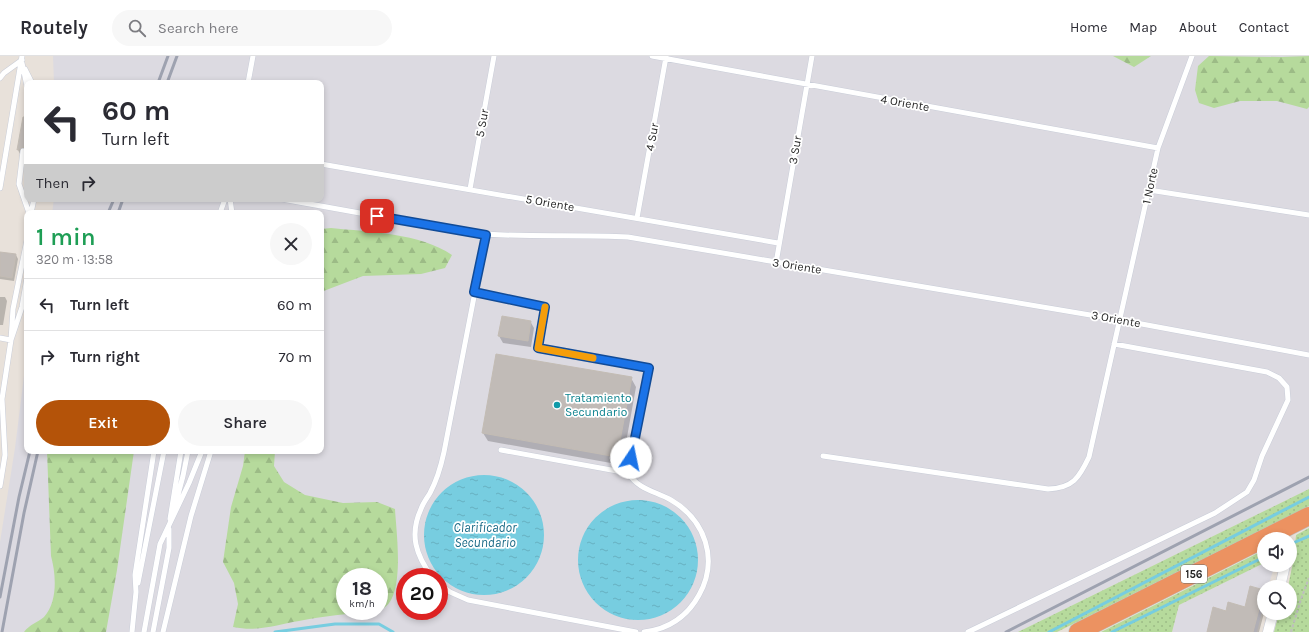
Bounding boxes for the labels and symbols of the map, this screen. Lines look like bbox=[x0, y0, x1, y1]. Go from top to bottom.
street label: 4 Oriente bbox=[880, 92, 930, 114]
street label: 5 Sur bbox=[473, 107, 491, 138]
street label: 4 Sur bbox=[643, 121, 661, 152]
street label: 3 Sur bbox=[786, 134, 805, 165]
street label: 1 Norte bbox=[1139, 167, 1161, 205]
street label: 5 Oriente bbox=[524, 192, 576, 214]
pin bbox=[360, 199, 394, 233]
street label: 3 Oriente bbox=[771, 255, 823, 277]
street label: 3 Oriente bbox=[1090, 308, 1142, 330]
place label: Tratamiento Secundario bbox=[565, 391, 631, 419]
marker: Tratamiento Secundario bbox=[552, 400, 562, 410]
position arrow bbox=[610, 437, 652, 479]
water label: Clarificador Secundario bbox=[454, 520, 517, 550]
road number: 156 bbox=[1181, 565, 1207, 583]
speed limit sign: 20 bbox=[396, 568, 448, 620]

